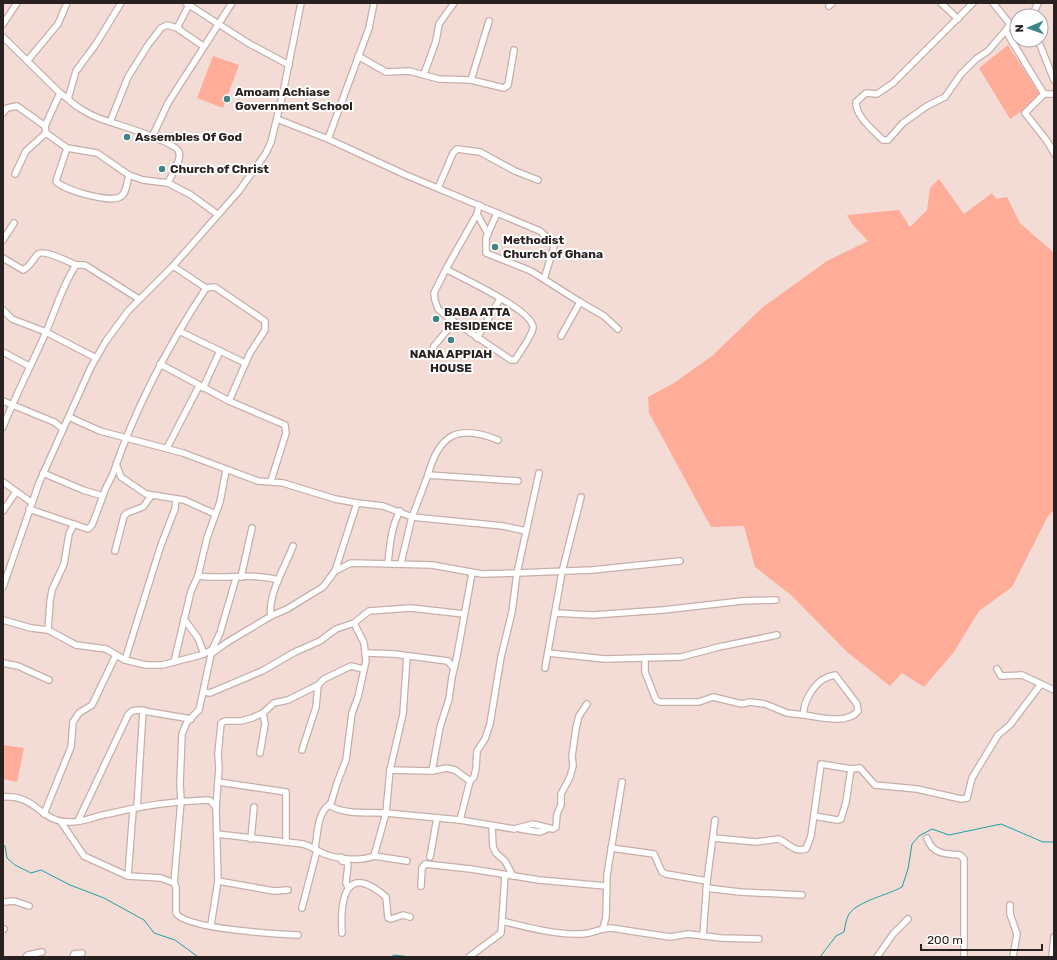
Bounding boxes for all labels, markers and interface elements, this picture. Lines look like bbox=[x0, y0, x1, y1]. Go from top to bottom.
north arrow bbox=[1009, 8, 1049, 48]
text: N bbox=[1013, 24, 1026, 33]
place label: Amoam Achiase Government School bbox=[235, 85, 353, 113]
marker: Amoam Achiase Government School bbox=[222, 94, 232, 104]
place label: Assembles Of God bbox=[135, 130, 242, 144]
marker: Assembles Of God bbox=[122, 132, 132, 142]
place label: Church of Christ bbox=[170, 162, 269, 176]
marker: Church of Christ bbox=[157, 164, 167, 174]
place label: Methodist Church of Ghana bbox=[503, 233, 603, 261]
marker: Methodist Church of Ghana bbox=[490, 242, 500, 252]
place label: BABA ATTA RESIDENCE bbox=[444, 305, 513, 333]
marker: BABA ATTA RESIDENCE bbox=[431, 314, 441, 324]
marker: NANA APPIAH HOUSE bbox=[446, 335, 456, 345]
place label: NANA APPIAH HOUSE bbox=[410, 347, 492, 375]
scale bar bbox=[921, 926, 1042, 952]
text: 200 m bbox=[927, 933, 963, 947]

